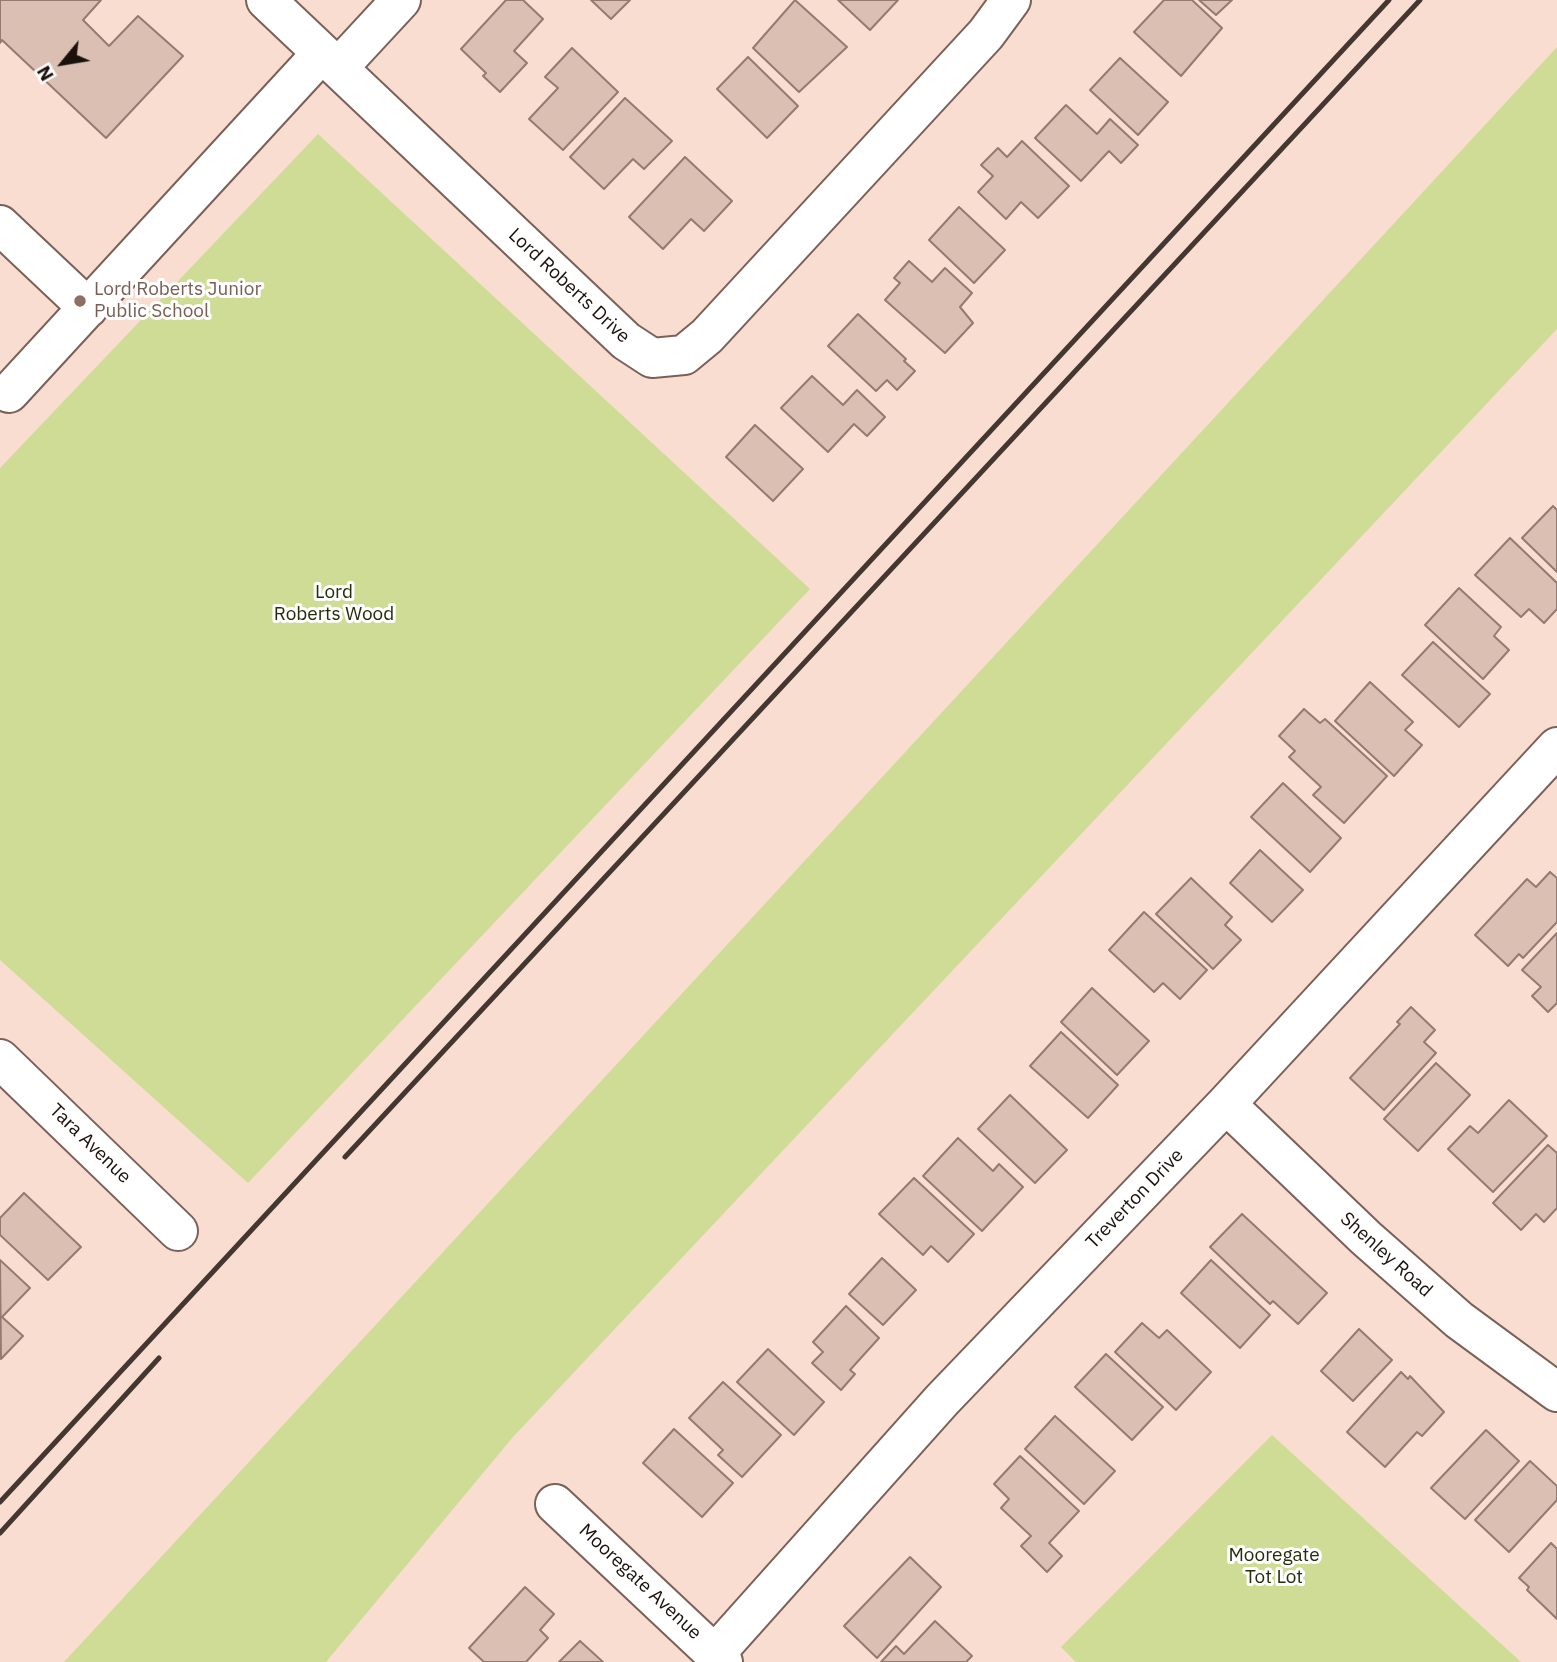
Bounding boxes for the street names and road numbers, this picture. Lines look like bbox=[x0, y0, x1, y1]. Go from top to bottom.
street label: Lord Roberts Drive bbox=[504, 224, 634, 348]
street label: Tara Avenue bbox=[44, 1099, 136, 1189]
street label: Treverton Drive bbox=[1081, 1144, 1189, 1254]
street label: Shenley Road bbox=[1335, 1208, 1437, 1302]
street label: Mooregate Avenue bbox=[574, 1519, 706, 1645]

